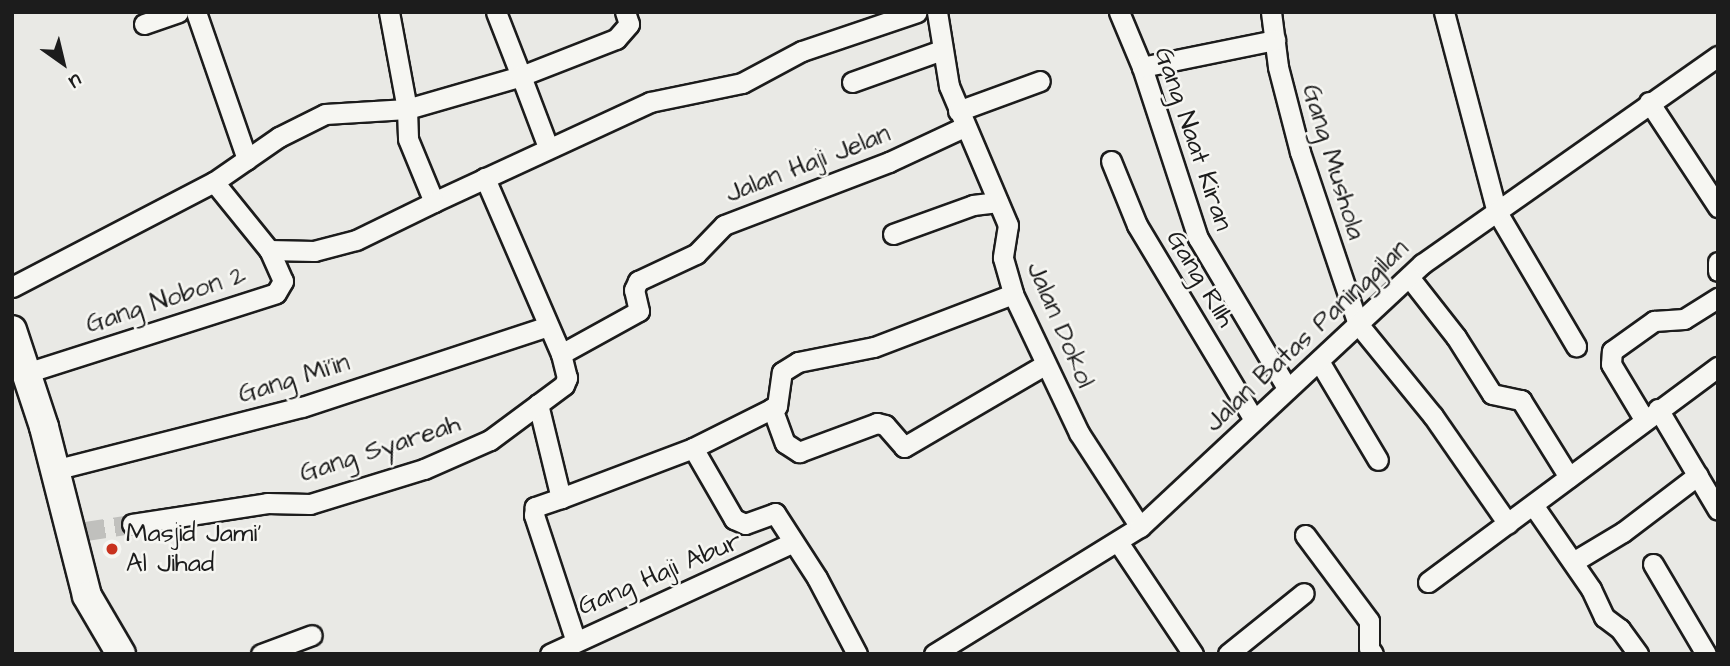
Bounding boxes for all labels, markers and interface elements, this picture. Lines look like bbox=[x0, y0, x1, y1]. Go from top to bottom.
north arrow bbox=[28, 28, 98, 98]
street label: Gang Naat Kiran bbox=[1147, 43, 1239, 235]
text: U bbox=[63, 67, 87, 95]
street label: Gang Mushola bbox=[1295, 81, 1371, 243]
street label: Jalan Haji Jelan bbox=[721, 118, 895, 210]
street label: Gang RIIh bbox=[1159, 225, 1241, 333]
street label: Jalan Batas Paninggilan bbox=[1199, 233, 1415, 439]
street label: Jalan Dokol bbox=[1019, 257, 1101, 393]
street label: Gang Nobon 2 bbox=[82, 259, 250, 341]
street label: Gang Mi'in bbox=[235, 347, 353, 411]
street label: Gang Syareah bbox=[296, 408, 464, 490]
place label: Masjid Jami' Al Jihad bbox=[126, 518, 261, 580]
street label: Gang Haji Abur bbox=[573, 525, 747, 623]
marker: Masjid Jami' Al Jihad bbox=[104, 541, 120, 557]

